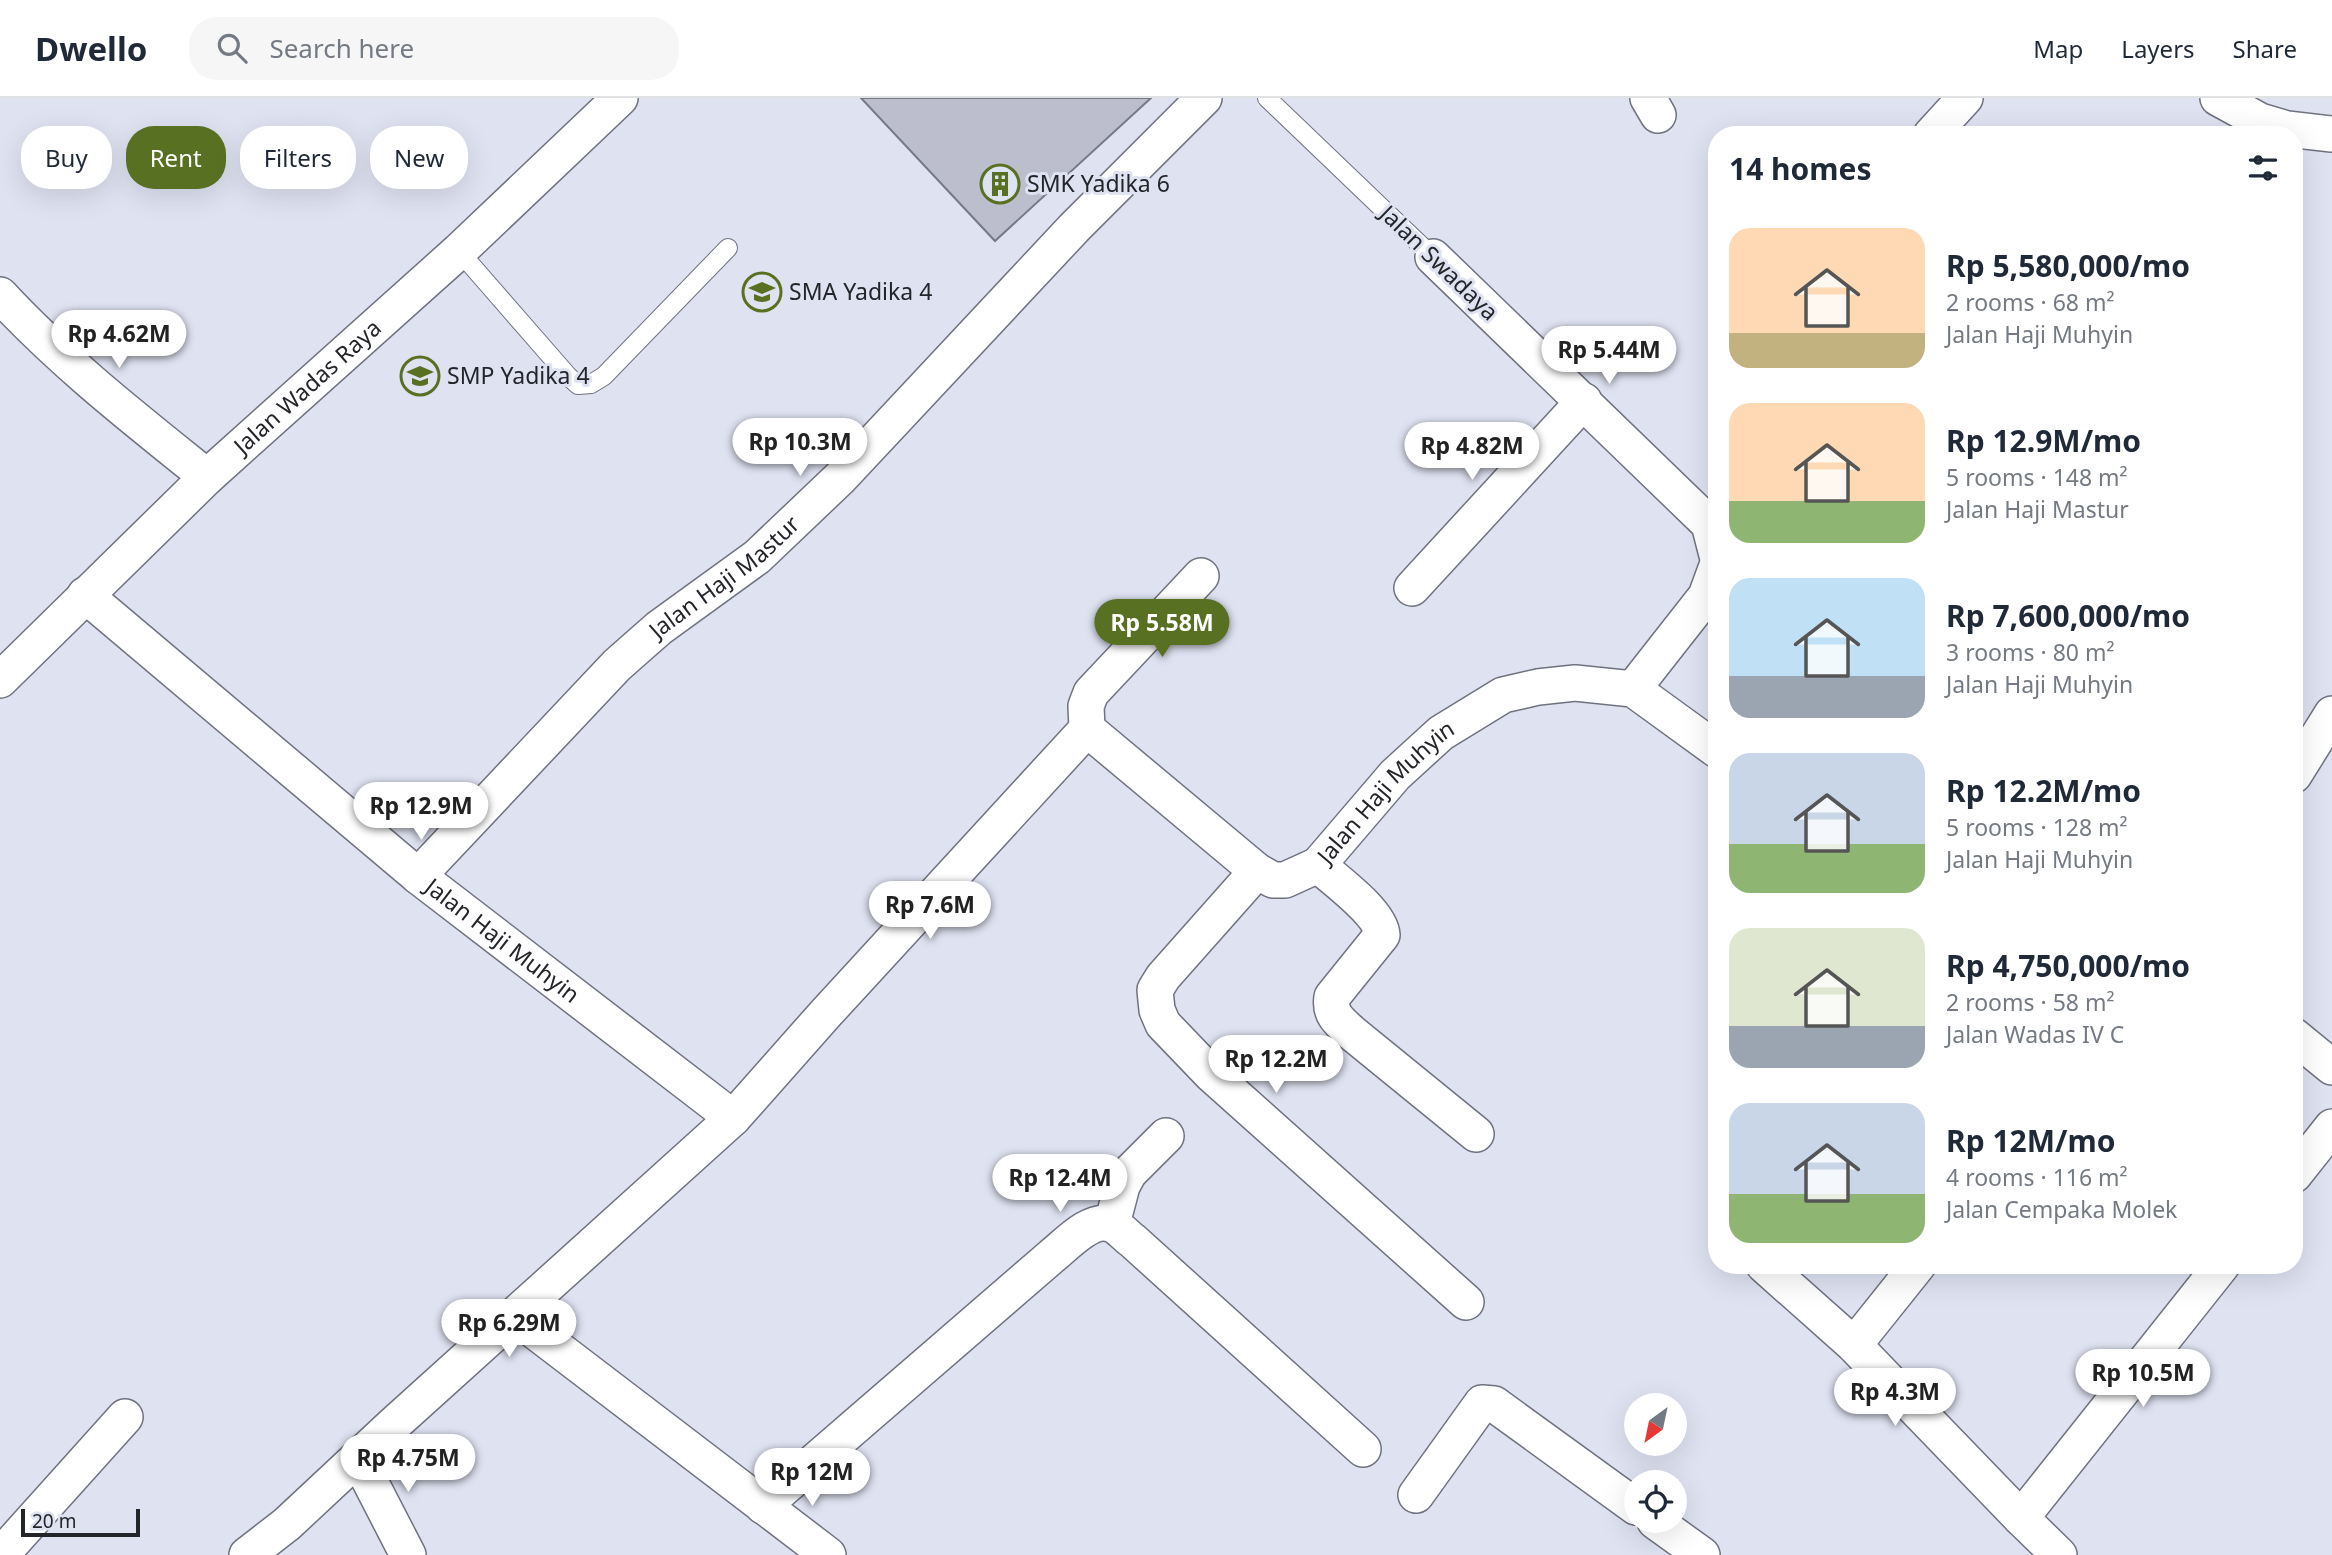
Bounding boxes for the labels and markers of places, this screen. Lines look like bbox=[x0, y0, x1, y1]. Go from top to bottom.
building icon: SMK Yadika 6 bbox=[979, 163, 1021, 205]
place label: SMK Yadika 6 bbox=[1027, 167, 1170, 199]
school or university icon: SMA Yadika 4 bbox=[741, 271, 783, 313]
place label: SMA Yadika 4 bbox=[789, 275, 932, 307]
pin: Rp 4.62M bbox=[47, 310, 191, 370]
pin: Rp 5.44M bbox=[1537, 327, 1681, 386]
school or university icon: SMP Yadika 4 bbox=[399, 355, 441, 397]
place label: SMP Yadika 4 bbox=[447, 359, 590, 391]
pin: Rp 10.3M bbox=[728, 418, 872, 478]
pin: Rp 4.82M bbox=[1400, 422, 1544, 482]
pin: Rp 5.58M bbox=[1090, 600, 1234, 659]
pin: Rp 12.9M bbox=[349, 782, 493, 842]
pin: Rp 7.6M bbox=[865, 882, 995, 941]
pin: Rp 12.2M bbox=[1204, 1035, 1348, 1095]
pin: Rp 12.4M bbox=[988, 1154, 1132, 1214]
pin: Rp 6.29M bbox=[437, 1300, 581, 1359]
pin: Rp 10.5M bbox=[2071, 1350, 2215, 1409]
pin: Rp 4.3M bbox=[1830, 1368, 1960, 1428]
pin: Rp 4.75M bbox=[336, 1434, 480, 1494]
pin: Rp 12M bbox=[755, 1448, 869, 1508]

